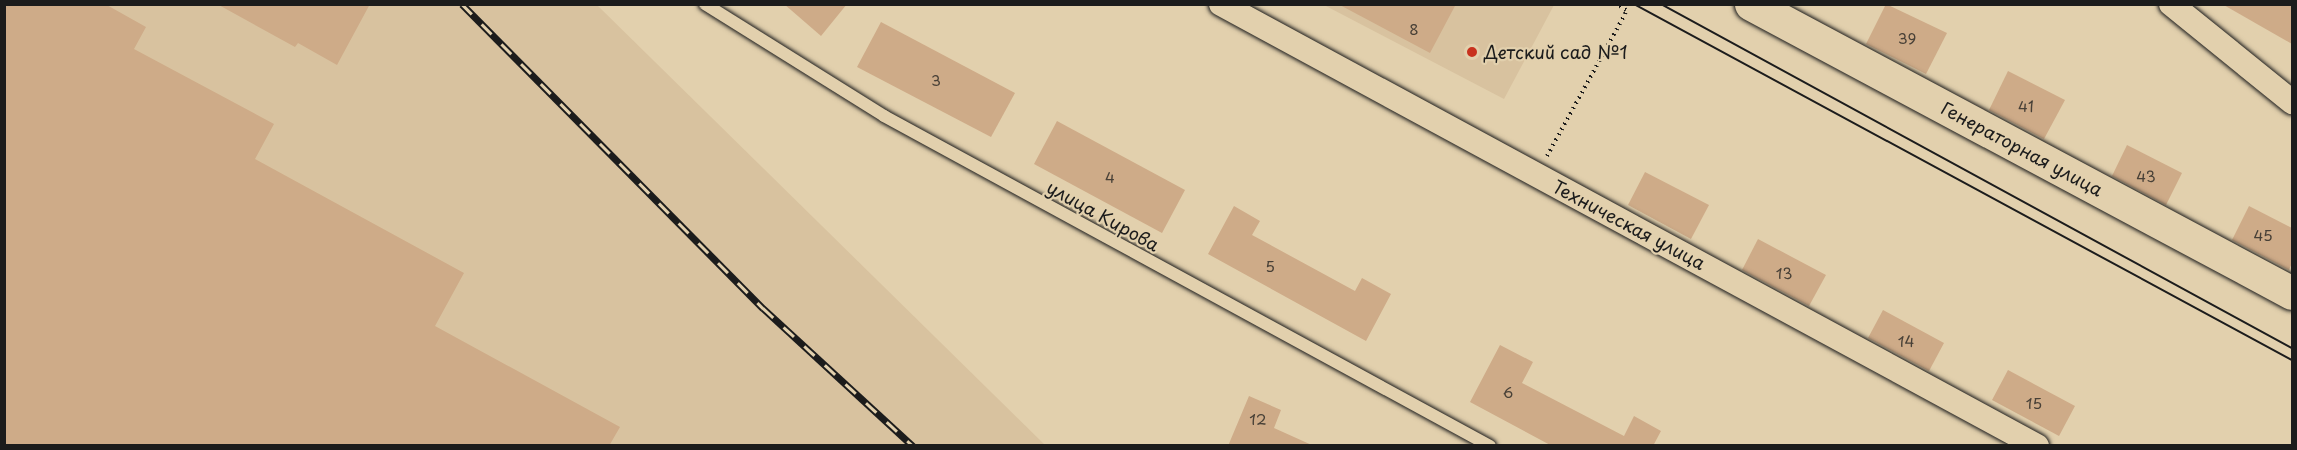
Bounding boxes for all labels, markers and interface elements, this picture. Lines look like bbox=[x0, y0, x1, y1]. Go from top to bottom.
house number: 8 bbox=[1409, 20, 1419, 38]
house number: 39 bbox=[1898, 29, 1916, 47]
place label: Детский сад №1 bbox=[1484, 41, 1629, 63]
marker: Детский сад №1 bbox=[1465, 45, 1479, 59]
house number: 3 bbox=[931, 71, 941, 89]
street label: Генераторная улица bbox=[1937, 97, 2107, 201]
house number: 41 bbox=[2018, 97, 2034, 115]
house number: 43 bbox=[2136, 167, 2156, 185]
house number: 4 bbox=[1105, 168, 1115, 186]
street label: Техническая улица bbox=[1549, 175, 1709, 275]
street label: улица Кирова bbox=[1043, 176, 1163, 256]
house number: 45 bbox=[2253, 226, 2273, 244]
house number: 5 bbox=[1265, 257, 1275, 275]
house number: 13 bbox=[1776, 264, 1792, 282]
house number: 14 bbox=[1898, 332, 1914, 350]
house number: 6 bbox=[1503, 383, 1513, 401]
house number: 15 bbox=[2026, 394, 2042, 412]
house number: 12 bbox=[1249, 410, 1267, 428]

